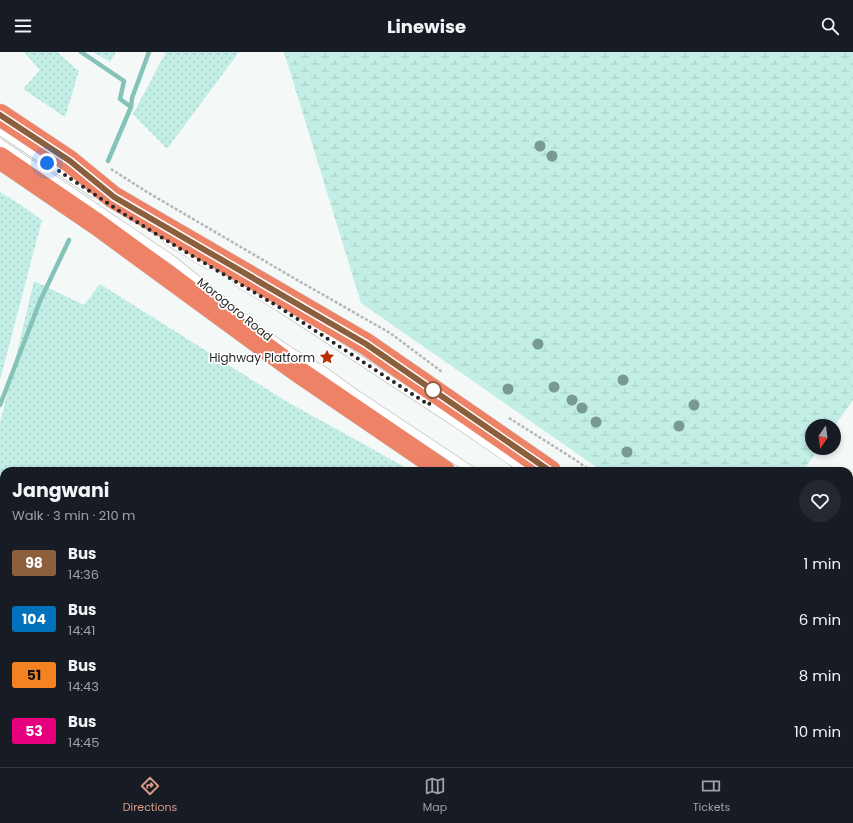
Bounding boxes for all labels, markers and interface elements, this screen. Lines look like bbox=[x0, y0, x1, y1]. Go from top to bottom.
text: Linewise bbox=[387, 14, 466, 39]
icon: menu bbox=[12, 15, 34, 37]
icon: search bbox=[819, 15, 841, 37]
your location bbox=[37, 153, 57, 173]
street label: Morogoro Road bbox=[194, 273, 276, 345]
place icon: Highway Platform bbox=[318, 348, 336, 366]
place label: Highway Platform bbox=[209, 349, 315, 366]
unlabelled marker bbox=[424, 381, 442, 399]
north arrow bbox=[805, 419, 841, 455]
map controls bbox=[805, 419, 841, 455]
text: Jangwani bbox=[12, 477, 109, 504]
button: heart bbox=[799, 480, 841, 522]
text: Walk · 3 min · 210 m bbox=[12, 506, 135, 525]
text: Bus bbox=[68, 543, 96, 564]
text: 98 bbox=[25, 553, 43, 573]
text: 1 min bbox=[803, 553, 841, 574]
text: 14:36 bbox=[68, 565, 99, 584]
text: Bus bbox=[68, 599, 96, 620]
text: 104 bbox=[22, 609, 46, 629]
text: 6 min bbox=[799, 609, 841, 630]
text: 14:41 bbox=[68, 621, 95, 640]
text: Bus bbox=[68, 655, 96, 676]
text: 51 bbox=[27, 665, 41, 685]
text: 8 min bbox=[799, 665, 841, 686]
text: 14:43 bbox=[68, 677, 99, 696]
text: Bus bbox=[68, 711, 96, 732]
text: 53 bbox=[25, 721, 43, 741]
text: 10 min bbox=[794, 721, 841, 742]
text: 14:45 bbox=[68, 733, 99, 752]
tab: Directions bbox=[123, 775, 177, 816]
tab: Map bbox=[423, 775, 447, 816]
tab: Tickets bbox=[693, 775, 730, 816]

